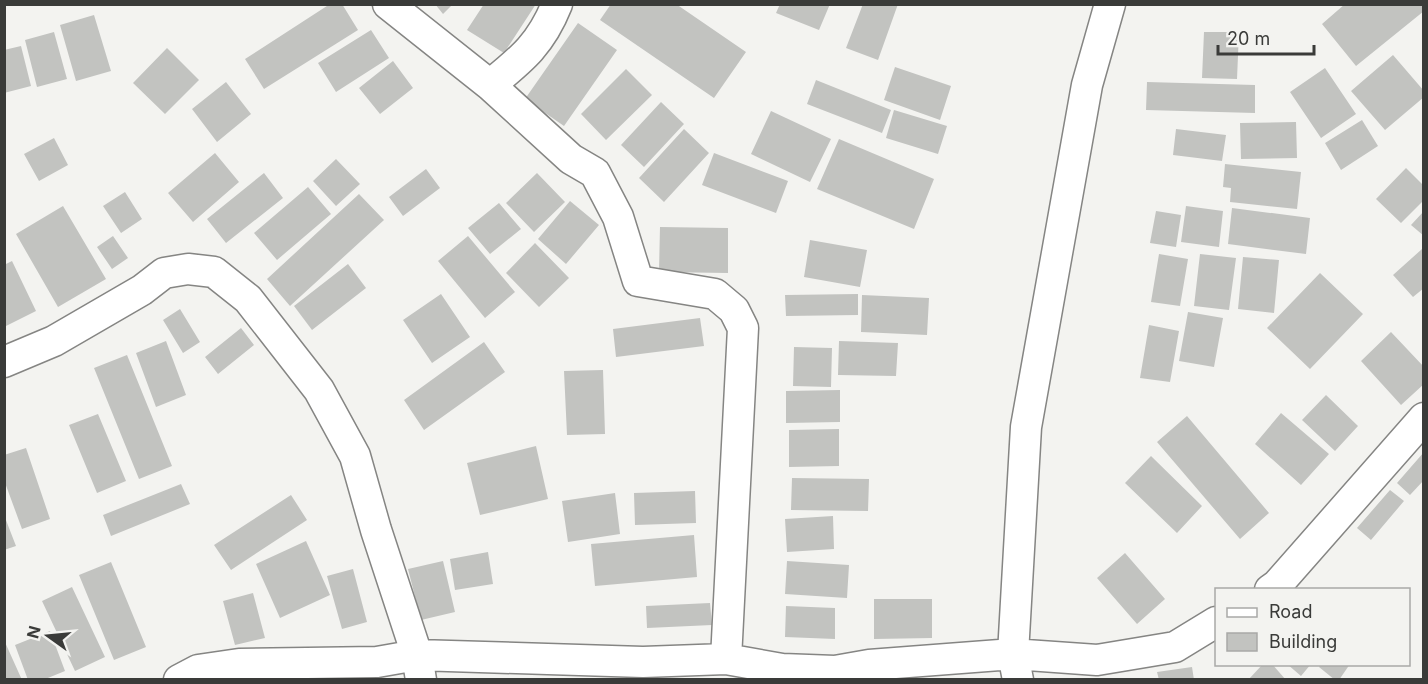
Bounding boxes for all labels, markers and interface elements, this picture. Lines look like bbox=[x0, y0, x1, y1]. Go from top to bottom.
scale bar bbox=[1218, 18, 1314, 56]
text: 20 m bbox=[1227, 28, 1270, 49]
legend bbox=[1215, 588, 1410, 666]
text: Road bbox=[1269, 601, 1312, 622]
north arrow bbox=[18, 606, 78, 666]
text: N bbox=[22, 624, 45, 641]
text: Building bbox=[1269, 631, 1337, 652]

